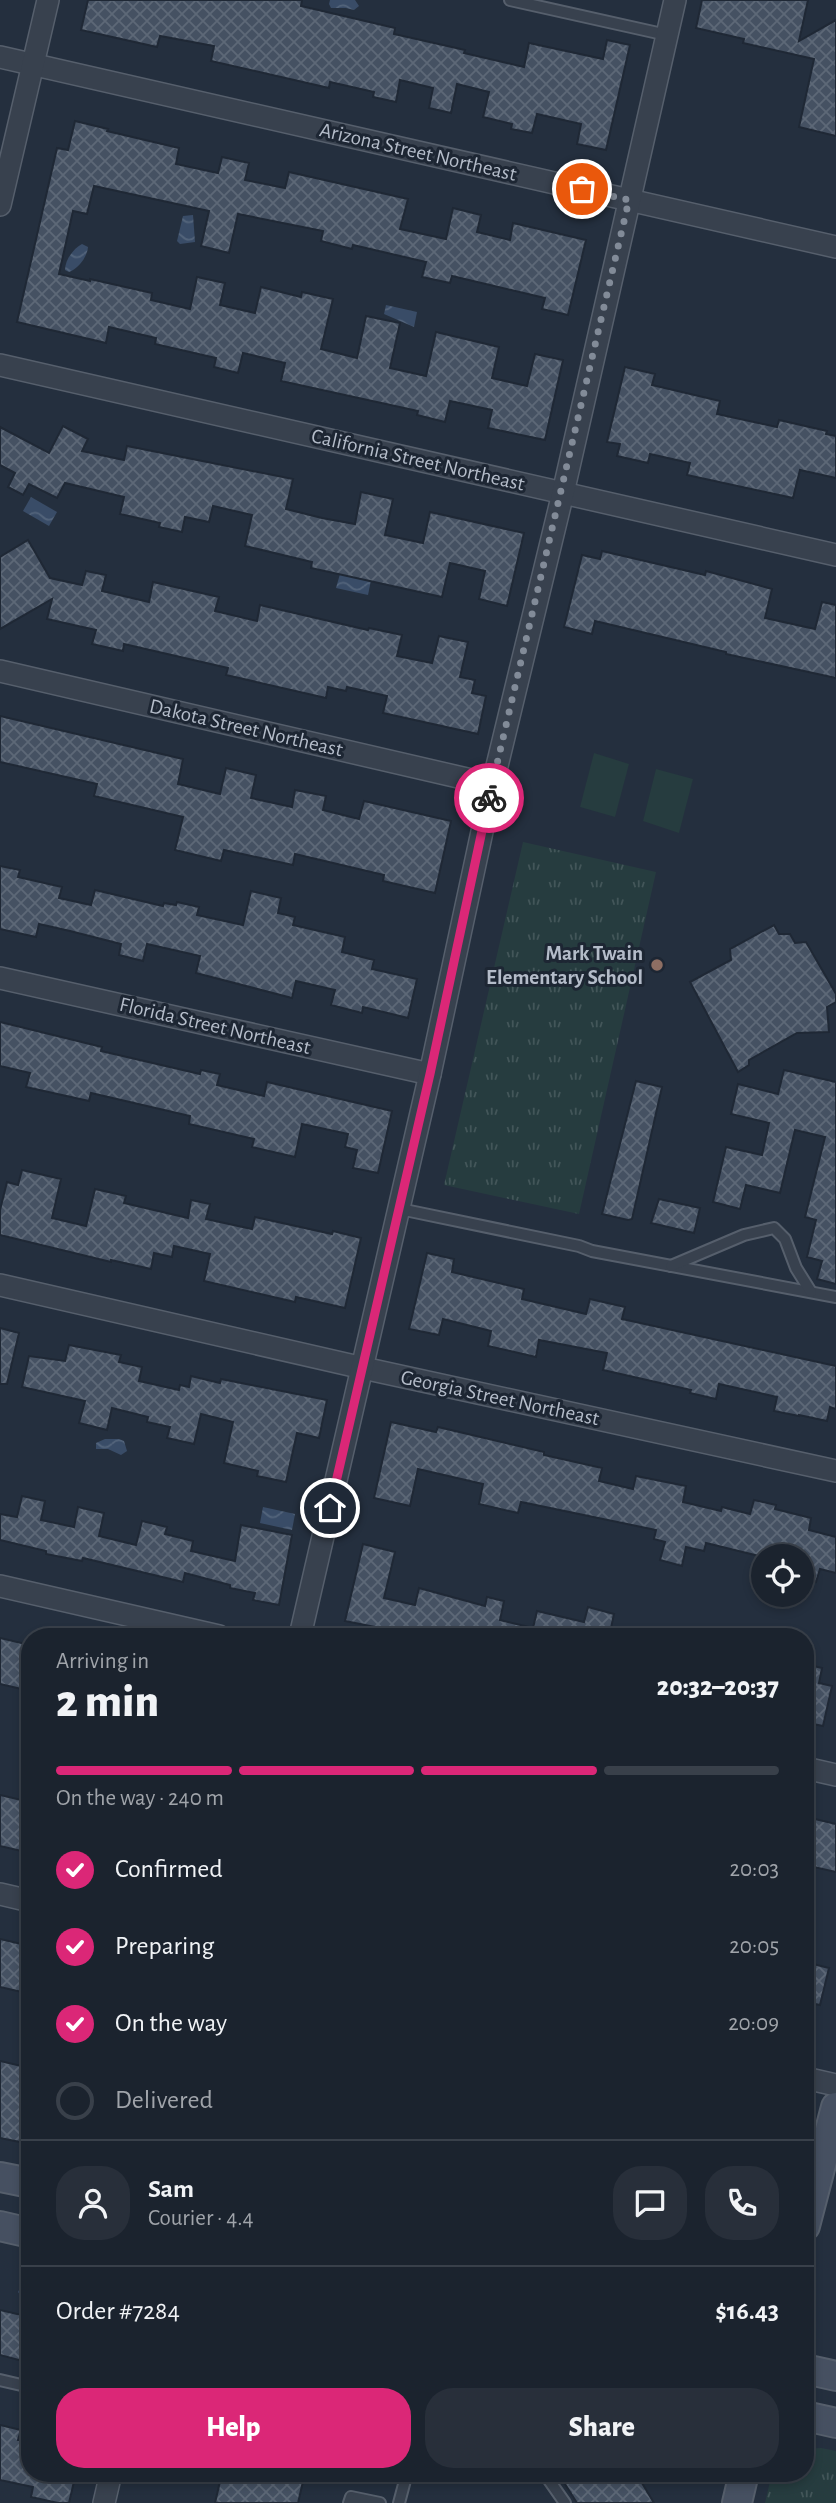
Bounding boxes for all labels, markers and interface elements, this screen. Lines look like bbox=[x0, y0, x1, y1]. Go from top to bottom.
street label: Arizona Street Northeast bbox=[318, 119, 519, 185]
pin bbox=[552, 159, 612, 219]
icon: bag bbox=[563, 170, 601, 208]
street label: California Street Northeast bbox=[309, 425, 527, 495]
street label: Dakota Street Northeast bbox=[147, 696, 345, 761]
courier bbox=[454, 763, 524, 833]
icon: bike bbox=[470, 779, 508, 817]
place label: Mark Twain Elementary School bbox=[486, 943, 643, 988]
marker: Mark Twain Elementary School bbox=[649, 957, 665, 973]
street label: Florida Street Northeast bbox=[117, 994, 313, 1058]
street label: Georgia Street Northeast bbox=[399, 1367, 601, 1429]
pin bbox=[300, 1478, 360, 1538]
icon: home bbox=[311, 1489, 349, 1527]
map controls bbox=[751, 1544, 814, 1607]
button: locate bbox=[751, 1544, 814, 1607]
text: Arriving in bbox=[56, 1650, 149, 1673]
text: 20:32–20:37 bbox=[657, 1674, 779, 1700]
text: 2 min bbox=[56, 1679, 159, 1725]
text: On the way · 240 m bbox=[56, 1787, 224, 1810]
icon: check bbox=[56, 1851, 94, 1889]
text: Confirmed bbox=[115, 1856, 223, 1882]
text: 20:03 bbox=[730, 1858, 779, 1881]
icon: check bbox=[56, 1928, 94, 1966]
text: Preparing bbox=[115, 1933, 214, 1959]
text: 20:05 bbox=[729, 1935, 779, 1958]
icon: check bbox=[56, 2005, 94, 2043]
text: On the way bbox=[115, 2010, 227, 2036]
text: 20:09 bbox=[728, 2012, 779, 2035]
text: Delivered bbox=[115, 2087, 213, 2113]
button: person bbox=[56, 2166, 130, 2240]
button: chat bbox=[613, 2166, 687, 2240]
button: phone bbox=[705, 2166, 779, 2240]
text: Sam bbox=[148, 2176, 194, 2202]
text: Courier · 4.4 bbox=[148, 2207, 254, 2230]
text: Order #7284 bbox=[56, 2298, 180, 2324]
text: $16.43 bbox=[715, 2298, 779, 2324]
button: Help bbox=[56, 2388, 411, 2468]
button: Share bbox=[425, 2388, 779, 2468]

